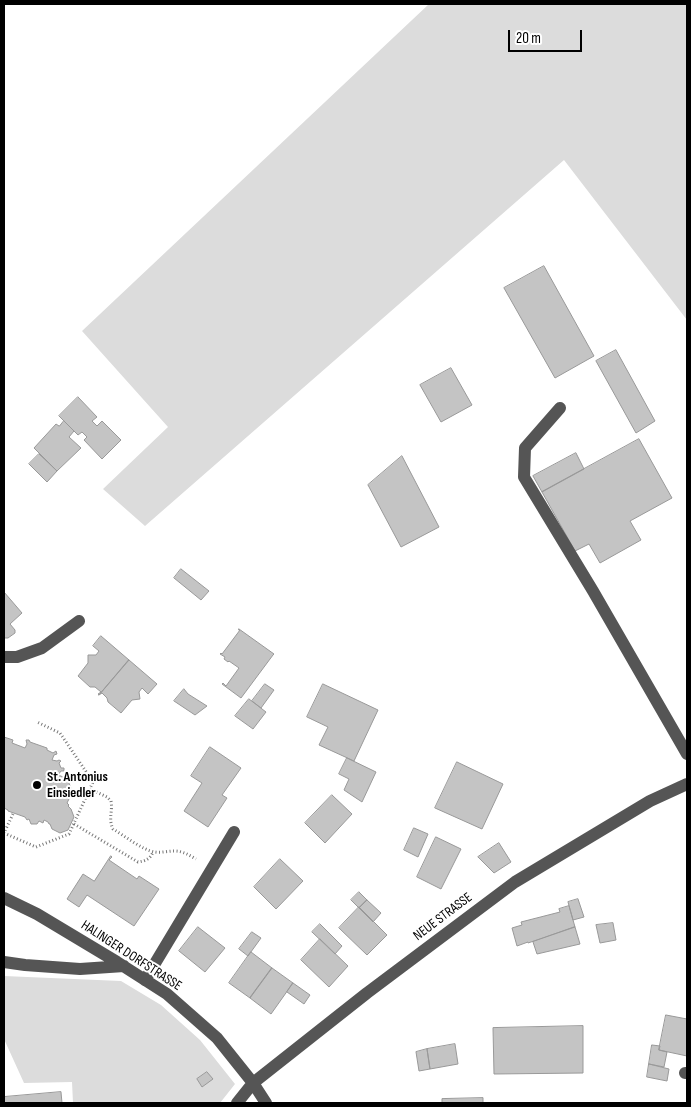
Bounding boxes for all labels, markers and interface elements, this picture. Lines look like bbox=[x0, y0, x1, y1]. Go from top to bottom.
scale bar bbox=[511, 20, 585, 52]
text: 20 m bbox=[516, 29, 541, 48]
place label: St. Antonius Einsiedler bbox=[47, 769, 108, 802]
marker: St. Antonius Einsiedler bbox=[31, 779, 43, 791]
street label: NEUE STRASSE bbox=[410, 889, 476, 945]
street label: HALINGER DORFSTRASSE bbox=[77, 917, 185, 995]

